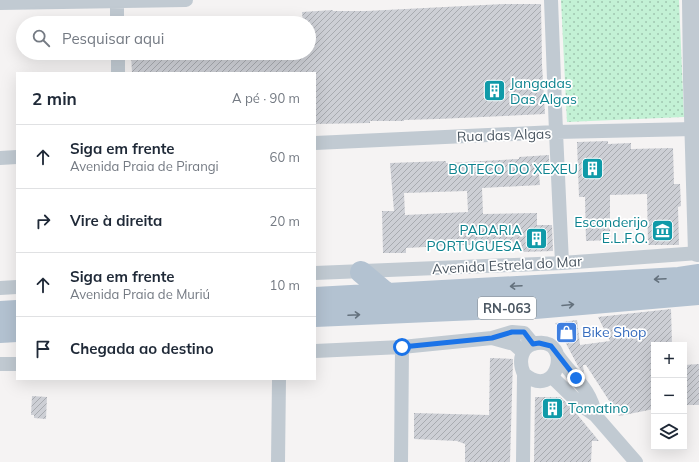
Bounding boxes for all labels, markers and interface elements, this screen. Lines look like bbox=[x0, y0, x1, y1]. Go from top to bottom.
search box bbox=[16, 16, 316, 60]
icon: search bbox=[30, 27, 52, 49]
text: Pesquisar aqui bbox=[62, 29, 164, 48]
place label: Jangadas Das Algas bbox=[510, 74, 577, 108]
building icon: Jangadas Das Algas bbox=[481, 78, 507, 104]
text: 2 min bbox=[32, 88, 77, 109]
text: A pé · 90 m bbox=[232, 90, 300, 106]
street label: Rua das Algas bbox=[456, 124, 552, 146]
text: Siga em frente bbox=[70, 139, 175, 158]
icon: ahead bbox=[32, 146, 54, 168]
text: 60 m bbox=[270, 149, 300, 165]
building icon: BOTECO DO XEXEU bbox=[580, 156, 606, 182]
text: Avenida Praia de Pirangi bbox=[70, 158, 219, 174]
place label: BOTECO DO XEXEU bbox=[448, 160, 578, 178]
icon: right bbox=[32, 210, 54, 232]
text: Vire à direita bbox=[70, 211, 162, 230]
text: 20 m bbox=[270, 213, 300, 229]
place label: Esconderijo E.L.F.O. bbox=[574, 213, 648, 247]
museum icon: Esconderijo E.L.F.O. bbox=[650, 217, 676, 243]
place label: PADARIA PORTUGUESA bbox=[427, 221, 523, 255]
building icon: PADARIA PORTUGUESA bbox=[524, 225, 550, 251]
street label: Avenida Estrela do Mar bbox=[431, 252, 583, 278]
text: Siga em frente bbox=[70, 267, 175, 286]
icon: ahead bbox=[32, 274, 54, 296]
one-way arrow bbox=[654, 275, 667, 283]
text: 10 m bbox=[270, 277, 300, 293]
one-way arrow bbox=[510, 283, 523, 290]
text: Avenida Praia de Muriú bbox=[70, 286, 210, 302]
road number: RN-063 bbox=[478, 297, 536, 319]
one-way arrow bbox=[561, 301, 574, 308]
one-way arrow bbox=[347, 311, 360, 318]
shop icon: Bike Shop bbox=[553, 319, 579, 345]
place label: Bike Shop bbox=[582, 323, 646, 341]
icon: arrive bbox=[32, 338, 54, 360]
route start bbox=[393, 338, 411, 356]
text: Chegada ao destino bbox=[70, 339, 214, 358]
map controls bbox=[651, 342, 687, 450]
button: + bbox=[651, 342, 687, 378]
route end bbox=[567, 369, 585, 387]
button: − bbox=[651, 378, 687, 414]
building icon: Tomatino bbox=[540, 395, 566, 421]
place label: Tomatino bbox=[568, 399, 629, 417]
button: layers bbox=[651, 414, 687, 450]

